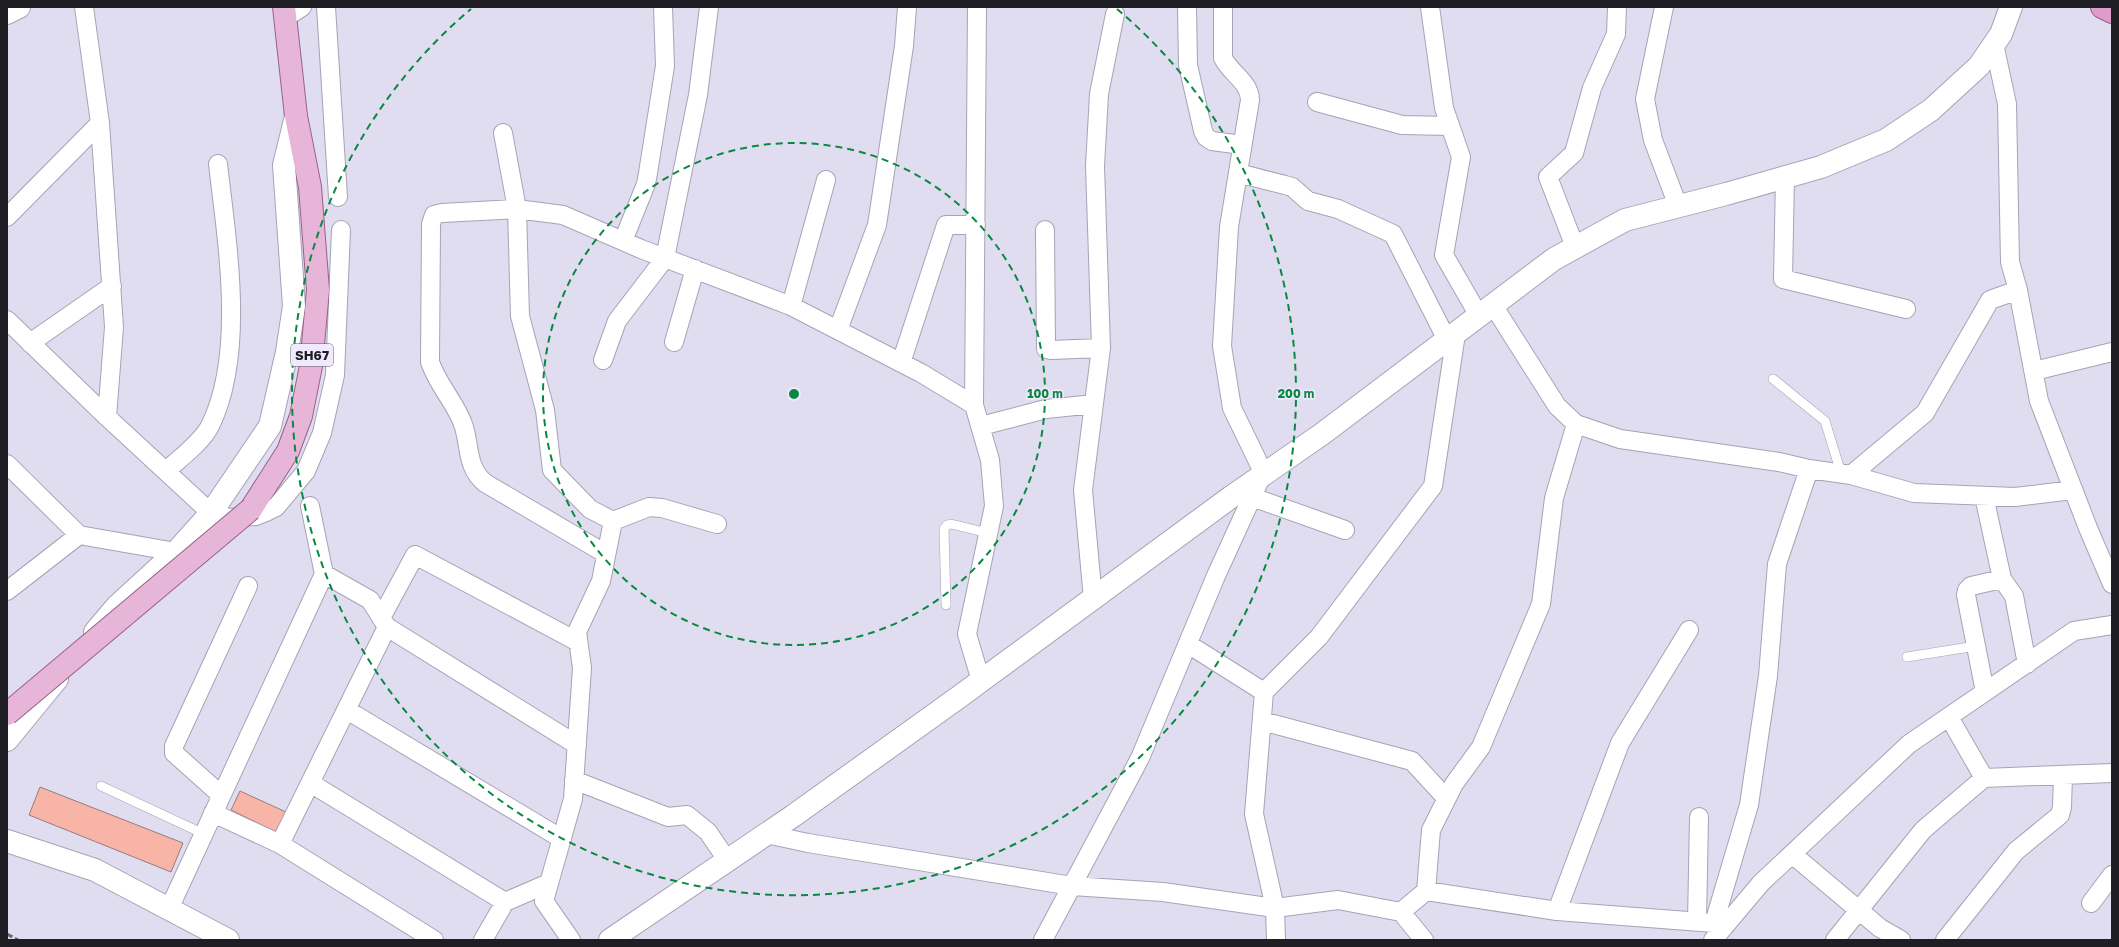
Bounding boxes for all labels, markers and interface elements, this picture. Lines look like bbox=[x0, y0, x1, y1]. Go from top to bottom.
road number: SH67 bbox=[291, 344, 333, 366]
text: 100 m bbox=[1027, 386, 1063, 401]
text: 200 m bbox=[1278, 386, 1314, 401]
centre of rings bbox=[787, 387, 801, 401]

